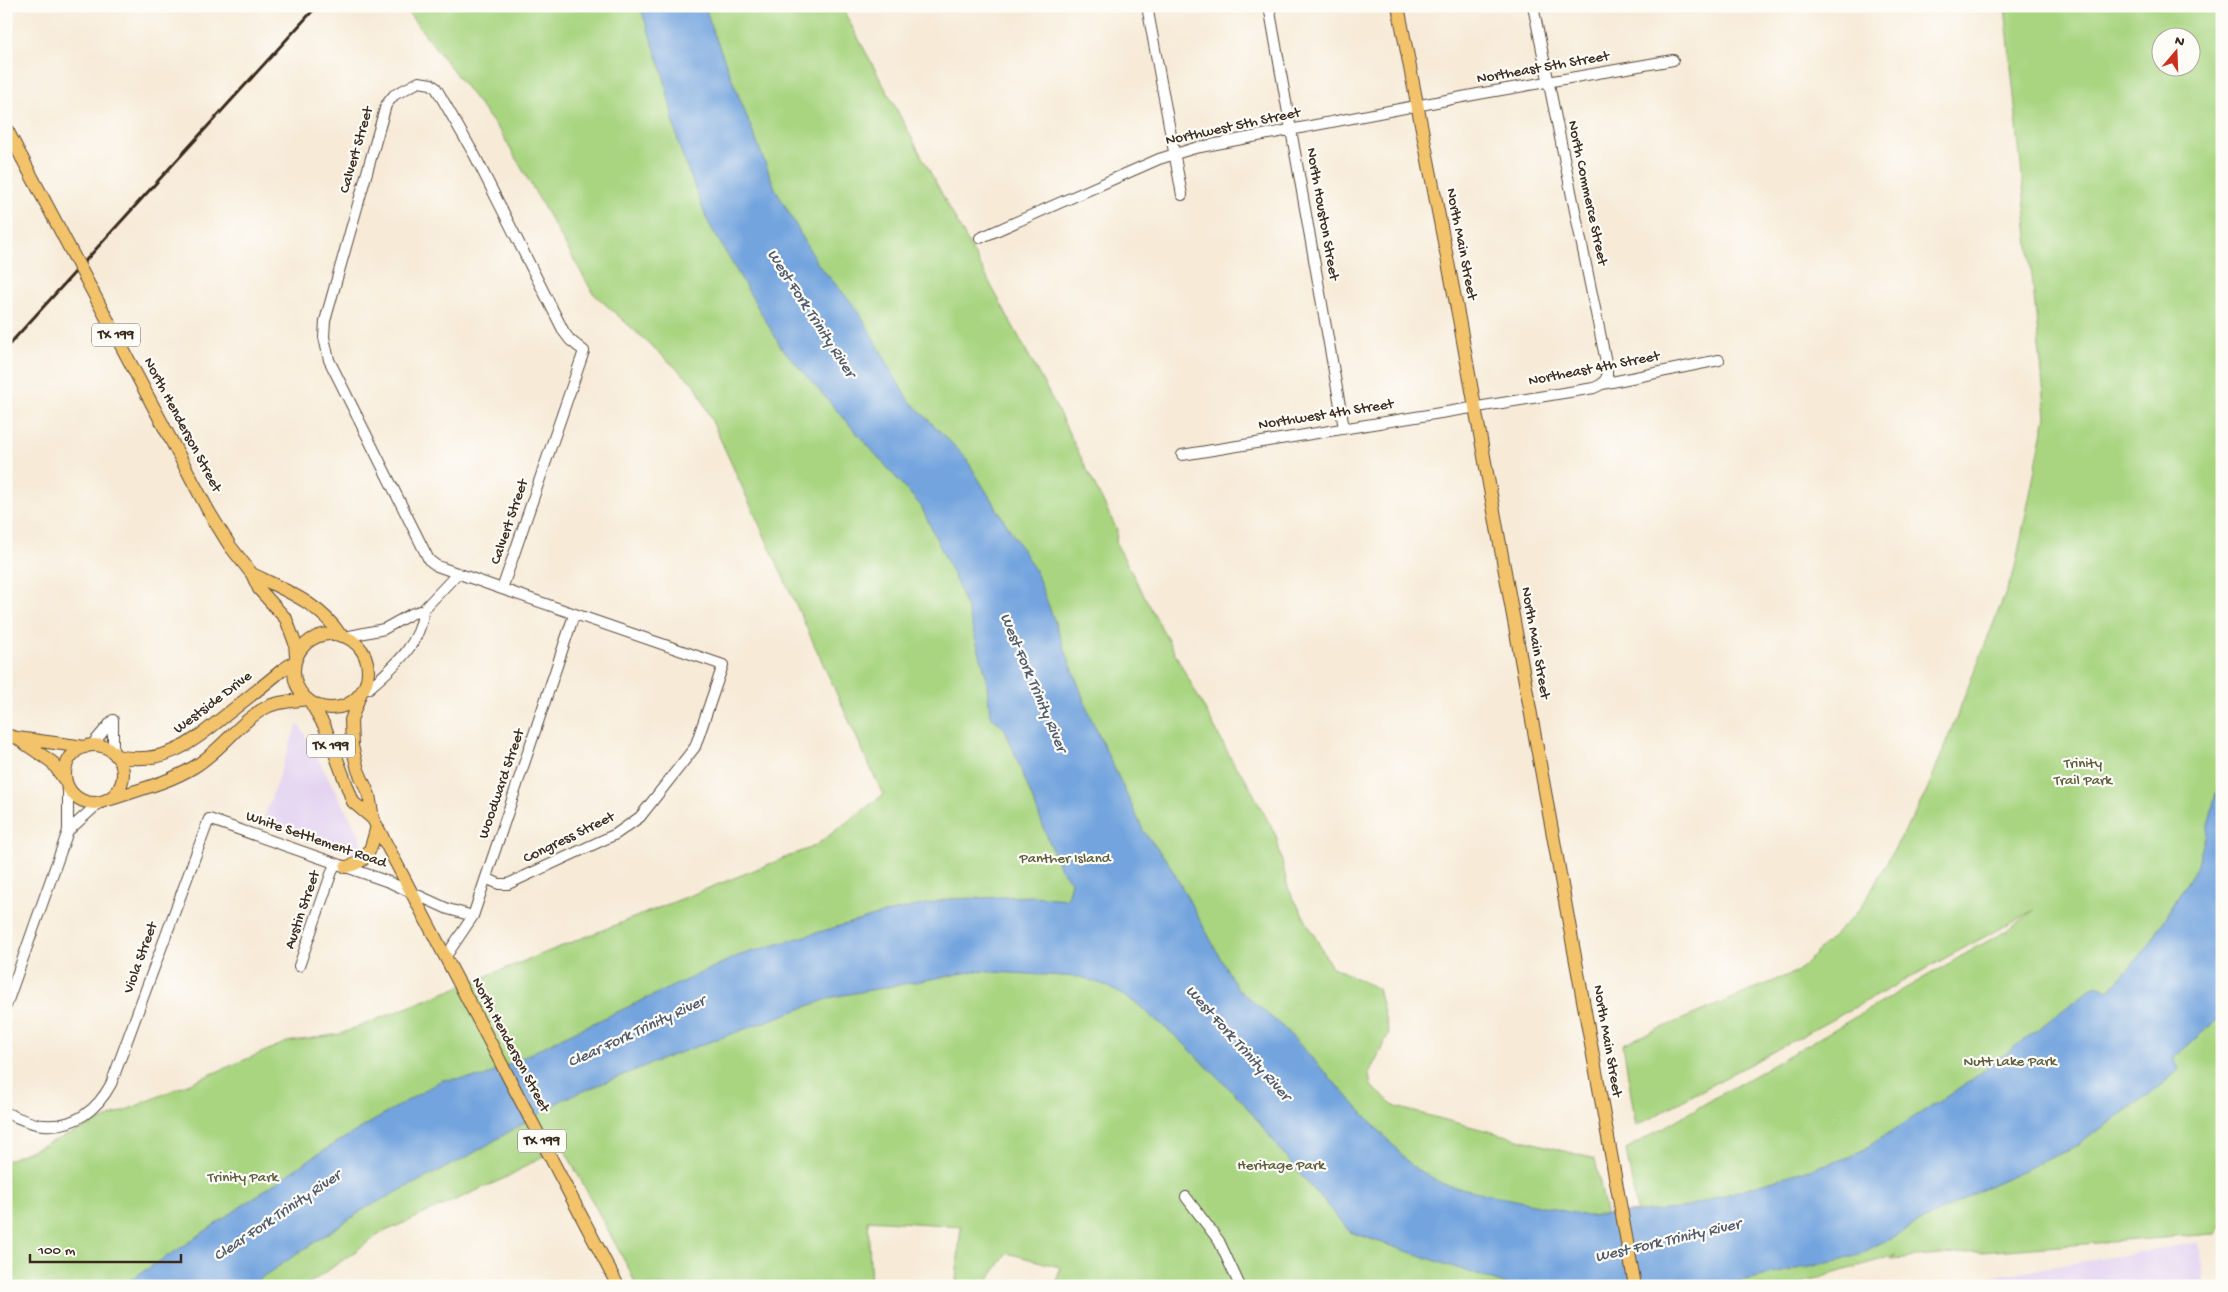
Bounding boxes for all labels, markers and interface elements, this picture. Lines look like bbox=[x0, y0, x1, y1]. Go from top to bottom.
north arrow bbox=[2150, 28, 2200, 78]
text: N bbox=[2172, 33, 2187, 52]
street label: Northeast 5th Street bbox=[1475, 47, 1612, 88]
street label: Calvert Street bbox=[336, 103, 378, 195]
street label: Northwest 5th Street bbox=[1164, 104, 1304, 150]
street label: North Commerce Street bbox=[1563, 119, 1612, 269]
street label: North Houston Street bbox=[1301, 146, 1343, 283]
street label: North Main Street bbox=[1441, 187, 1481, 303]
water label: West Fork Trinity River bbox=[762, 247, 860, 384]
road number: TX 199 bbox=[92, 324, 140, 346]
street label: Northeast 4th Street bbox=[1527, 347, 1663, 391]
street label: North Henderson Street bbox=[139, 355, 226, 497]
street label: Northwest 4th Street bbox=[1257, 395, 1397, 435]
street label: Calvert Street bbox=[487, 475, 534, 567]
street label: North Main Street bbox=[1516, 586, 1554, 702]
water label: West Fork Trinity River bbox=[994, 611, 1071, 758]
street label: Westside Drive bbox=[170, 667, 256, 738]
street label: Woodward Street bbox=[475, 725, 530, 841]
road number: TX 199 bbox=[307, 734, 355, 758]
park label: Trinity Trail Park bbox=[2053, 755, 2113, 790]
street label: White Settlement Road bbox=[243, 807, 390, 873]
street label: Congress Street bbox=[520, 807, 619, 868]
park label: Panther Island bbox=[1018, 850, 1112, 868]
street label: Austin Street bbox=[281, 867, 325, 951]
street label: Viola Street bbox=[119, 918, 163, 997]
street label: North Henderson Street bbox=[467, 975, 554, 1117]
water label: West Fork Trinity River bbox=[1180, 982, 1296, 1108]
street label: North Main Street bbox=[1588, 984, 1626, 1100]
water label: Clear Fork Trinity River bbox=[565, 991, 712, 1073]
park label: Nutt Lake Park bbox=[1963, 1053, 2058, 1071]
road number: TX 199 bbox=[518, 1130, 566, 1152]
park label: Heritage Park bbox=[1237, 1157, 1326, 1175]
water label: Clear Fork Trinity River bbox=[211, 1166, 348, 1267]
park label: Trinity Park bbox=[207, 1169, 279, 1187]
water label: West Fork Trinity River bbox=[1593, 1215, 1746, 1268]
scale bar bbox=[30, 1232, 181, 1264]
text: 100 m bbox=[37, 1242, 76, 1260]

